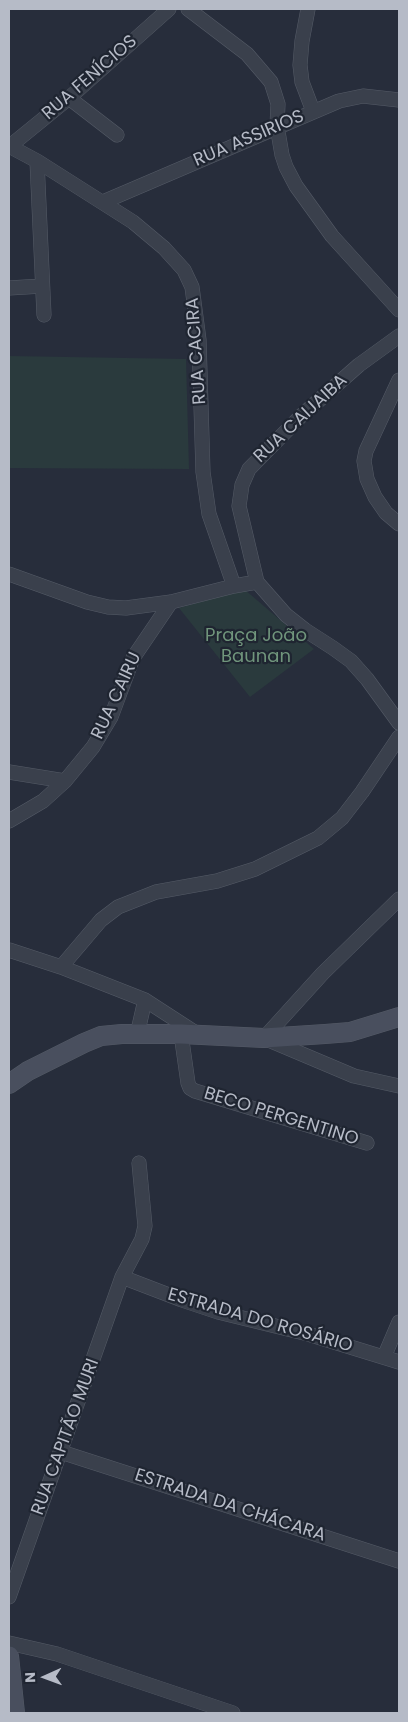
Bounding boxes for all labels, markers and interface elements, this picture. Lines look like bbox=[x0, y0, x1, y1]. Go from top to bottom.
street label: RUA FENÍCIOS bbox=[38, 31, 142, 125]
street label: RUA ASSIRIOS bbox=[191, 106, 307, 172]
street label: RUA CACIRA bbox=[182, 297, 212, 405]
street label: RUA CAIJAIBA bbox=[250, 370, 352, 468]
park label: Praça João Baunan bbox=[205, 625, 307, 668]
street label: RUA CAIRU bbox=[87, 649, 147, 743]
street label: BECO PERGENTINO bbox=[201, 1083, 361, 1151]
street label: ESTRADA DO ROSÁRIO bbox=[165, 1284, 355, 1358]
street label: RUA CAPITÃO MURI bbox=[28, 1356, 104, 1518]
street label: ESTRADA DA CHÁCARA bbox=[132, 1465, 328, 1547]
north arrow bbox=[20, 1652, 70, 1702]
text: N bbox=[20, 1672, 40, 1683]

